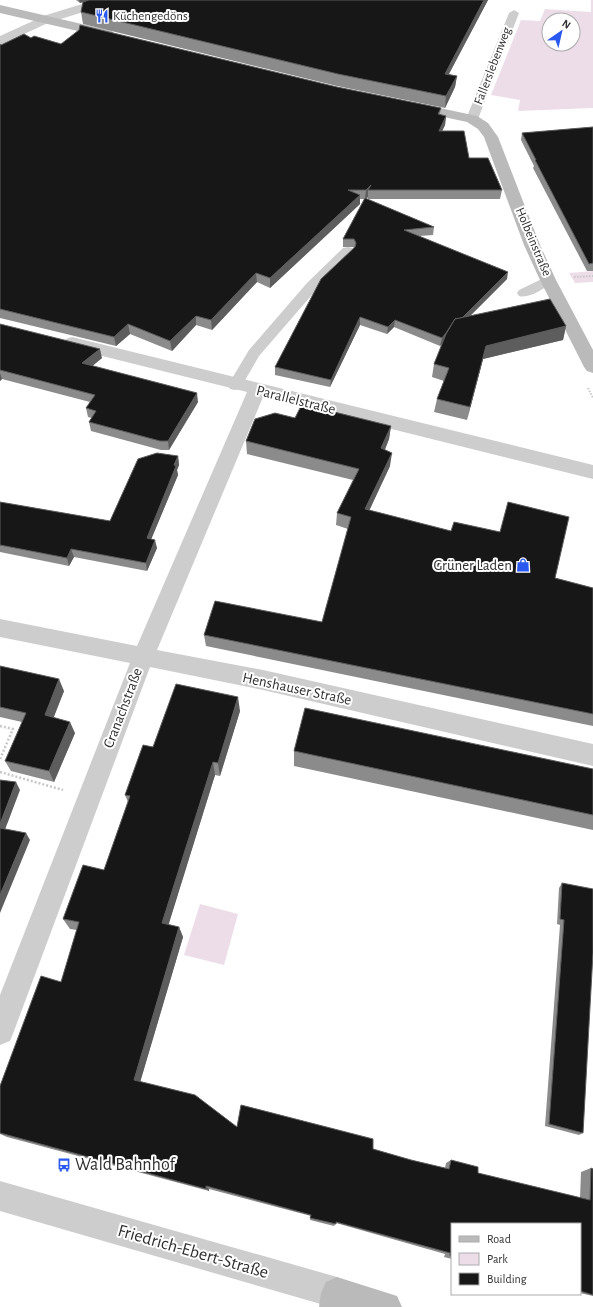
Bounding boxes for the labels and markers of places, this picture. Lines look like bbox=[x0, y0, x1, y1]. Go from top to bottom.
restaurant icon: Küchengedöns bbox=[94, 8, 110, 24]
place label: Küchengedöns bbox=[113, 10, 188, 23]
shop icon: Grüner Laden bbox=[515, 557, 531, 573]
place label: Grüner Laden bbox=[433, 558, 512, 573]
place label: Wald Bahnhof bbox=[75, 1156, 176, 1174]
bus stop icon: Wald Bahnhof bbox=[56, 1157, 72, 1173]

